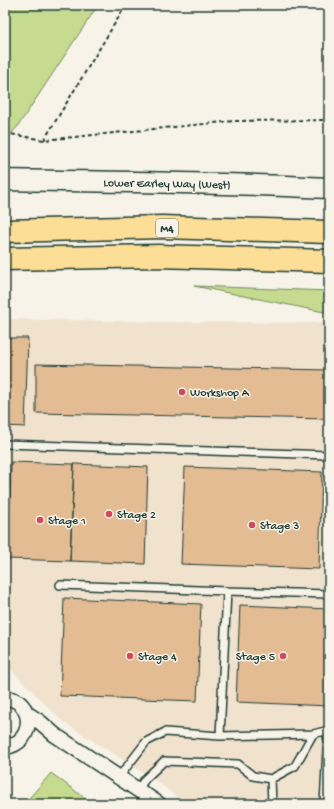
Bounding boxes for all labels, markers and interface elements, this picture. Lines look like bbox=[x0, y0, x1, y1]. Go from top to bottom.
street label: Lower Earley Way (West) bbox=[103, 177, 231, 193]
road number: M4 bbox=[156, 219, 178, 237]
marker: Workshop A bbox=[177, 387, 187, 397]
place label: Workshop A bbox=[190, 387, 250, 401]
marker: Stage 2 bbox=[104, 509, 114, 519]
place label: Stage 2 bbox=[117, 509, 156, 523]
marker: Stage 1 bbox=[35, 515, 45, 525]
place label: Stage 1 bbox=[48, 515, 86, 529]
marker: Stage 3 bbox=[247, 520, 257, 530]
place label: Stage 3 bbox=[260, 520, 299, 534]
marker: Stage 4 bbox=[125, 651, 135, 661]
place label: Stage 4 bbox=[138, 651, 177, 665]
place label: Stage 5 bbox=[236, 651, 275, 665]
marker: Stage 5 bbox=[278, 651, 288, 661]

